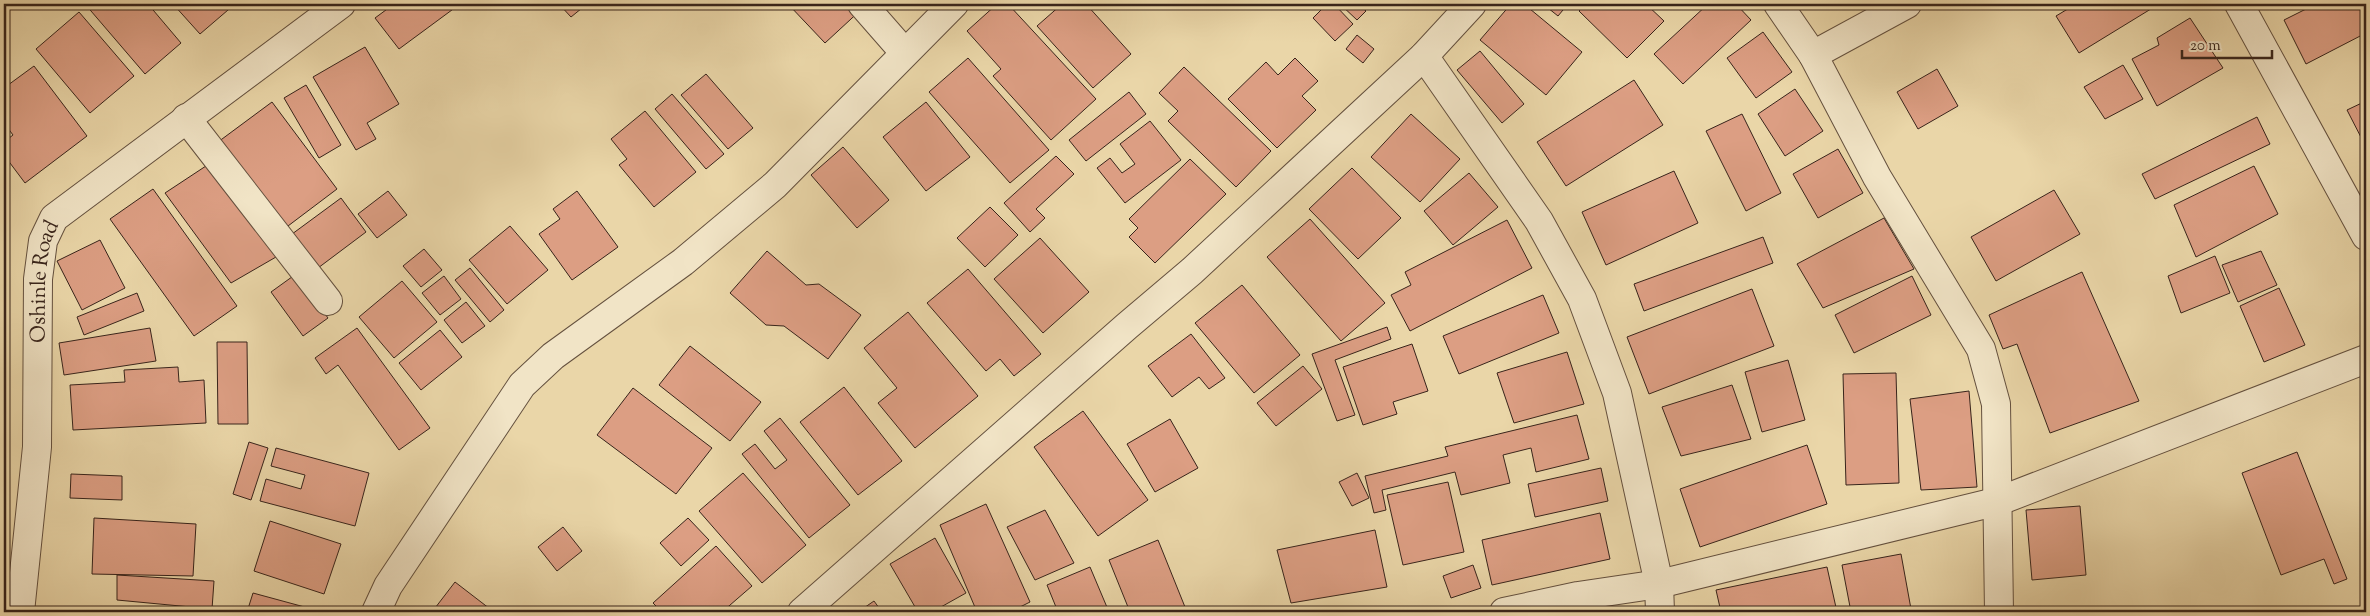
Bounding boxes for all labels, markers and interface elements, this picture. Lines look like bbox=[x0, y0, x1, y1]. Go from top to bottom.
scale bar bbox=[2182, 28, 2272, 60]
text: 20 m bbox=[2190, 36, 2221, 57]
street label: Oshinle Road bbox=[25, 216, 68, 343]

